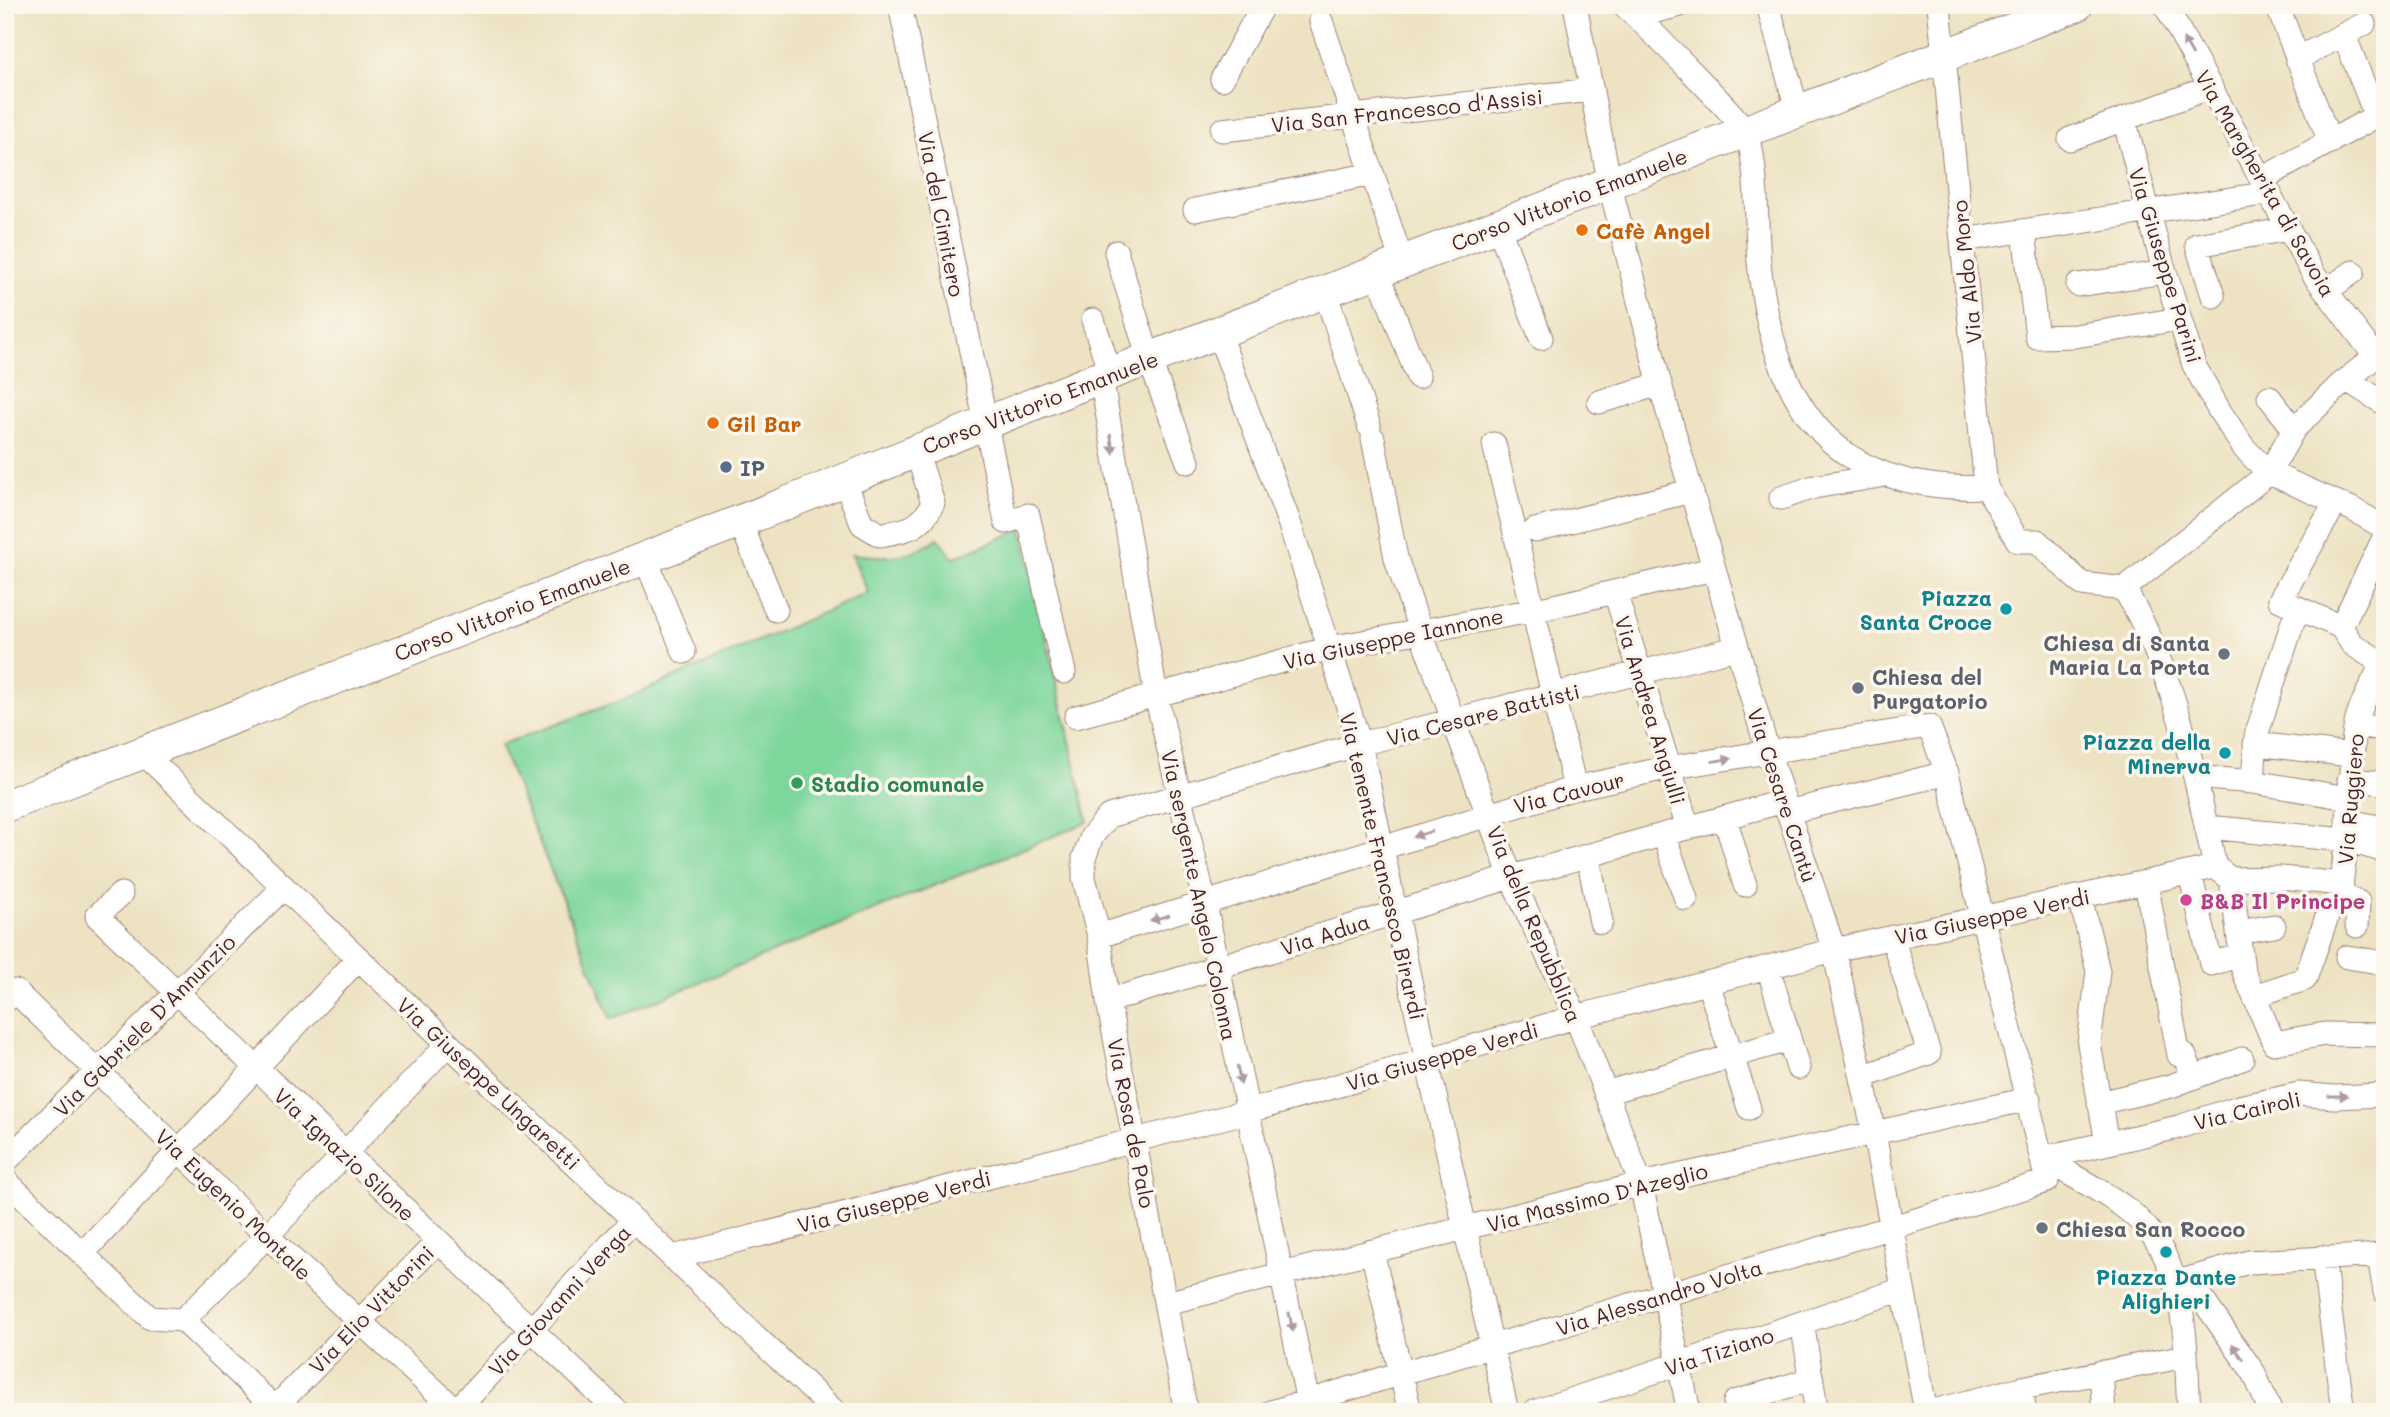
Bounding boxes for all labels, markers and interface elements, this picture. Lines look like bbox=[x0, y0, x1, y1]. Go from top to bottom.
one-way arrow bbox=[2182, 37, 2194, 57]
street label: Via Margherita di Savoia bbox=[2190, 65, 2342, 301]
street label: Via San Francesco d'Assisi bbox=[1270, 82, 1544, 138]
street label: Via del Cimitero bbox=[913, 129, 971, 299]
street label: Corso Vittorio Emanuele bbox=[1447, 141, 1691, 257]
street label: Via Giuseppe Parini bbox=[2123, 164, 2209, 366]
street label: Via Aldo Moro bbox=[1945, 199, 1987, 345]
place label: Cafè Angel bbox=[1596, 217, 1710, 244]
marker: Cafè Angel bbox=[1574, 222, 1590, 238]
street label: Corso Vittorio Emanuele bbox=[918, 344, 1162, 460]
place label: Gil Bar bbox=[727, 410, 802, 437]
marker: Gil Bar bbox=[705, 415, 721, 431]
one-way arrow bbox=[1107, 433, 1118, 455]
place label: IP bbox=[740, 454, 765, 481]
marker: IP bbox=[718, 459, 734, 475]
street label: Corso Vittorio Emanuele bbox=[390, 551, 634, 667]
place label: Piazza Santa Croce bbox=[1860, 584, 1992, 635]
street label: Via Giuseppe Iannone bbox=[1280, 601, 1506, 675]
marker: Piazza Santa Croce bbox=[1998, 601, 2014, 617]
street label: Via Andrea Angiulli bbox=[1609, 612, 1693, 808]
place label: Chiesa di Santa Maria La Porta bbox=[2043, 629, 2210, 680]
marker: Chiesa di Santa Maria La Porta bbox=[2216, 646, 2232, 662]
place label: Chiesa del Purgatorio bbox=[1872, 663, 1988, 714]
street label: Via Cesare Battisti bbox=[1384, 677, 1582, 751]
marker: Chiesa del Purgatorio bbox=[1850, 680, 1866, 696]
street label: Via Cesare Cantù bbox=[1742, 704, 1824, 886]
street label: Via tenente Francesco Birardi bbox=[1334, 710, 1432, 1022]
place label: Piazza della Minerva bbox=[2082, 728, 2211, 779]
street label: Via Ruggiero bbox=[2331, 732, 2369, 866]
marker: Piazza della Minerva bbox=[2217, 745, 2233, 761]
street label: Via sergente Angelo Colonna bbox=[1156, 747, 1244, 1043]
one-way arrow bbox=[1711, 754, 1733, 765]
street label: Via Cavour bbox=[1511, 765, 1627, 819]
place label: Stadio comunale bbox=[811, 770, 984, 797]
marker: Stadio comunale bbox=[789, 775, 805, 791]
street label: Via della Repubblica bbox=[1481, 822, 1589, 1026]
one-way arrow bbox=[1412, 829, 1433, 840]
street label: Via Giuseppe Verdi bbox=[1892, 882, 2092, 950]
place label: B&B Il Principe bbox=[2200, 887, 2365, 914]
marker: B&B Il Principe bbox=[2178, 892, 2194, 908]
street label: Via Adua bbox=[1277, 907, 1373, 961]
one-way arrow bbox=[1149, 913, 1170, 923]
street label: Via Gabriele D'Annunzio bbox=[47, 928, 241, 1122]
street label: Via Giuseppe Ungaretti bbox=[392, 991, 586, 1175]
street label: Via Giuseppe Verdi bbox=[1343, 1016, 1541, 1096]
street label: Via Rosa de Palo bbox=[1102, 1036, 1162, 1210]
one-way arrow bbox=[1234, 1064, 1245, 1086]
street label: Via Ignazio Silone bbox=[269, 1081, 421, 1227]
street label: Via Cairoli bbox=[2191, 1085, 2303, 1135]
one-way arrow bbox=[2327, 1090, 2349, 1102]
street label: Via Eugenio Montale bbox=[150, 1122, 318, 1286]
street label: Via Massimo D'Azeglio bbox=[1484, 1156, 1710, 1238]
street label: Via Giuseppe Verdi bbox=[794, 1164, 994, 1238]
place label: Chiesa San Rocco bbox=[2056, 1215, 2245, 1242]
street label: Via Giovanni Verga bbox=[482, 1219, 636, 1381]
marker: Chiesa San Rocco bbox=[2034, 1220, 2050, 1236]
street label: Via Elio Vittorini bbox=[303, 1239, 439, 1379]
marker: Piazza Dante Alighieri bbox=[2158, 1244, 2174, 1260]
street label: Via Alessandro Volta bbox=[1553, 1253, 1765, 1341]
place label: Piazza Dante Alighieri bbox=[2096, 1263, 2236, 1314]
one-way arrow bbox=[1285, 1311, 1296, 1333]
street label: Via Tiziano bbox=[1661, 1321, 1777, 1381]
one-way arrow bbox=[2231, 1343, 2245, 1361]

